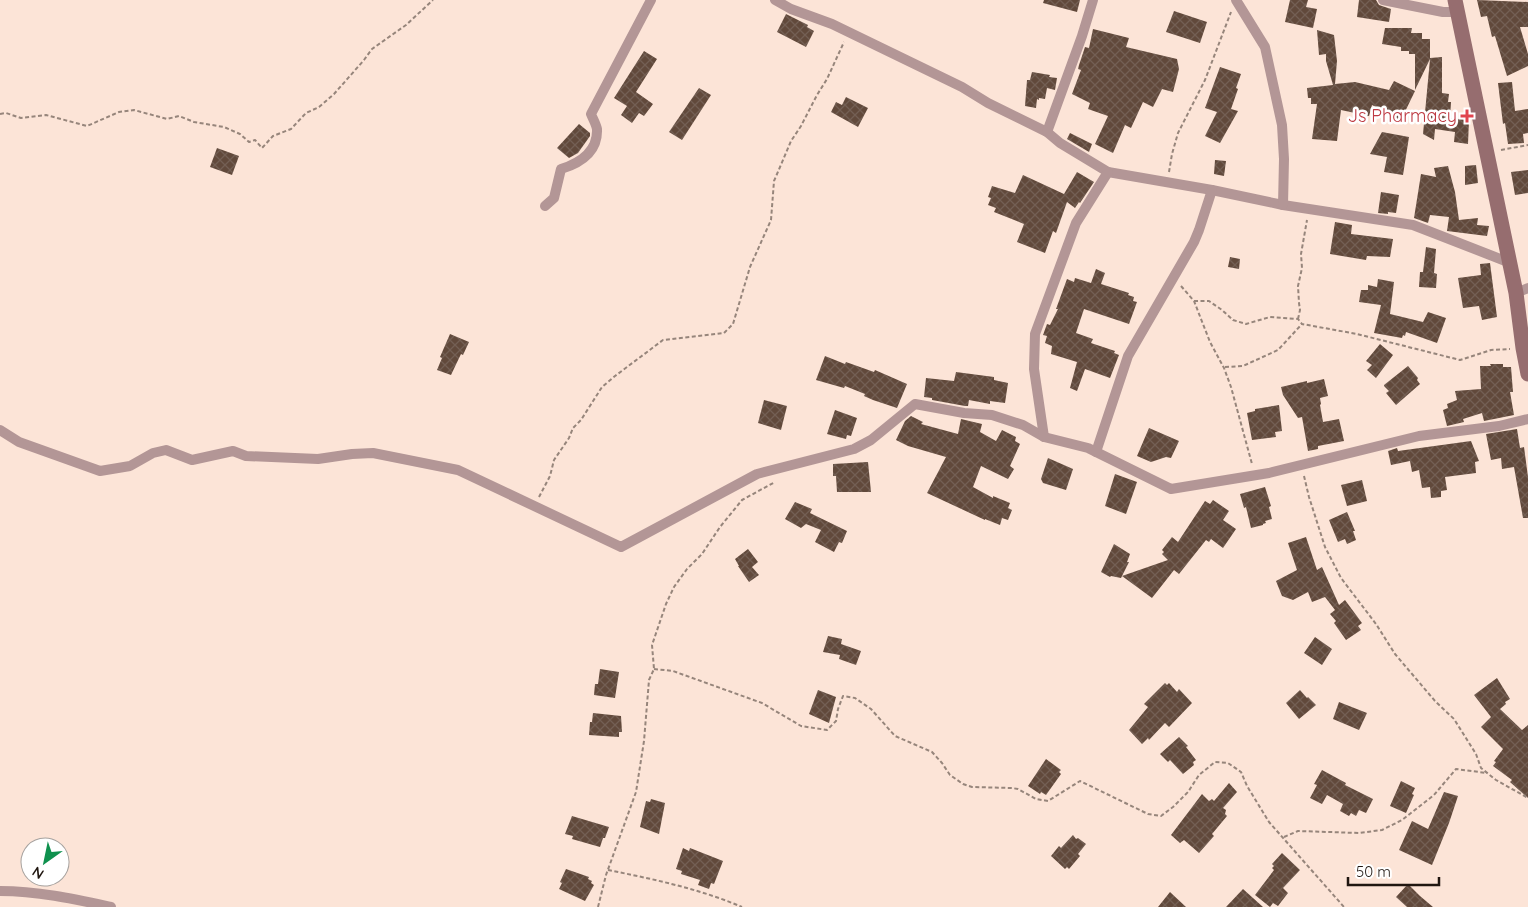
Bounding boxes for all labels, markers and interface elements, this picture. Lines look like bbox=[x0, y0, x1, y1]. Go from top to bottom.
place label: Js Pharmacy bbox=[1348, 104, 1457, 127]
marker: Js Pharmacy bbox=[1461, 110, 1473, 122]
north arrow bbox=[20, 837, 70, 887]
scale bar bbox=[1348, 854, 1439, 886]
text: 50 m bbox=[1356, 862, 1391, 881]
text: N bbox=[29, 863, 47, 883]

